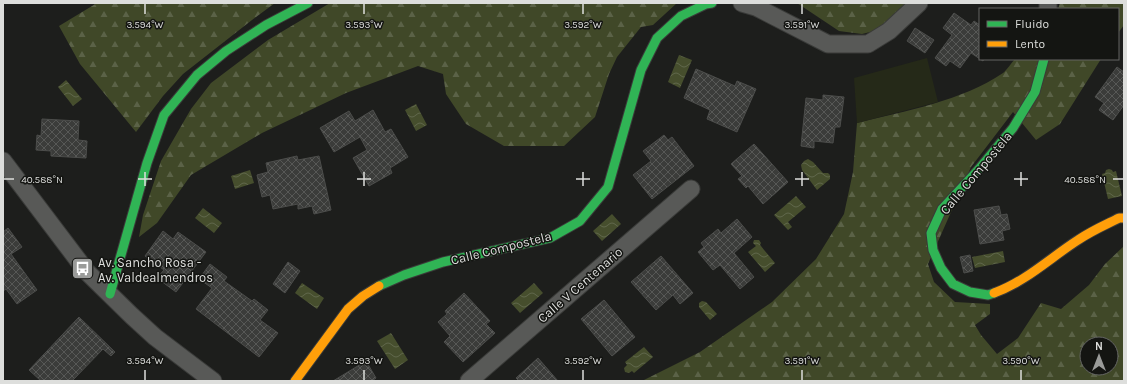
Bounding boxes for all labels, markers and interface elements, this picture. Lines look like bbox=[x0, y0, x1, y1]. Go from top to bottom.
legend bbox=[979, 8, 1119, 60]
text: Fluido bbox=[1015, 17, 1049, 31]
text: 3.594°W bbox=[126, 19, 164, 31]
text: 3.593°W bbox=[345, 19, 383, 31]
text: 3.592°W bbox=[564, 19, 602, 31]
text: 3.591°W bbox=[785, 19, 819, 31]
text: Lento bbox=[1015, 37, 1045, 51]
street label: Calle Compostela bbox=[937, 129, 1015, 217]
text: 40.588°N bbox=[21, 174, 63, 186]
text: 40.588°N bbox=[1064, 174, 1106, 186]
street label: Calle Compostela bbox=[449, 228, 553, 268]
street label: Calle V Centenario bbox=[535, 244, 625, 326]
place label: Av. Sancho Rosa - Av. Valdealmendros bbox=[98, 255, 213, 285]
bus stop icon: Av. Sancho Rosa - Av. Valdealmendros bbox=[69, 256, 95, 282]
north arrow bbox=[1079, 336, 1119, 376]
text: N bbox=[1095, 340, 1103, 353]
text: 3.594°W bbox=[126, 355, 164, 367]
text: 3.593°W bbox=[345, 355, 383, 367]
text: 3.592°W bbox=[564, 355, 602, 367]
text: 3.591°W bbox=[785, 355, 819, 367]
text: 3.590°W bbox=[1002, 355, 1040, 367]

